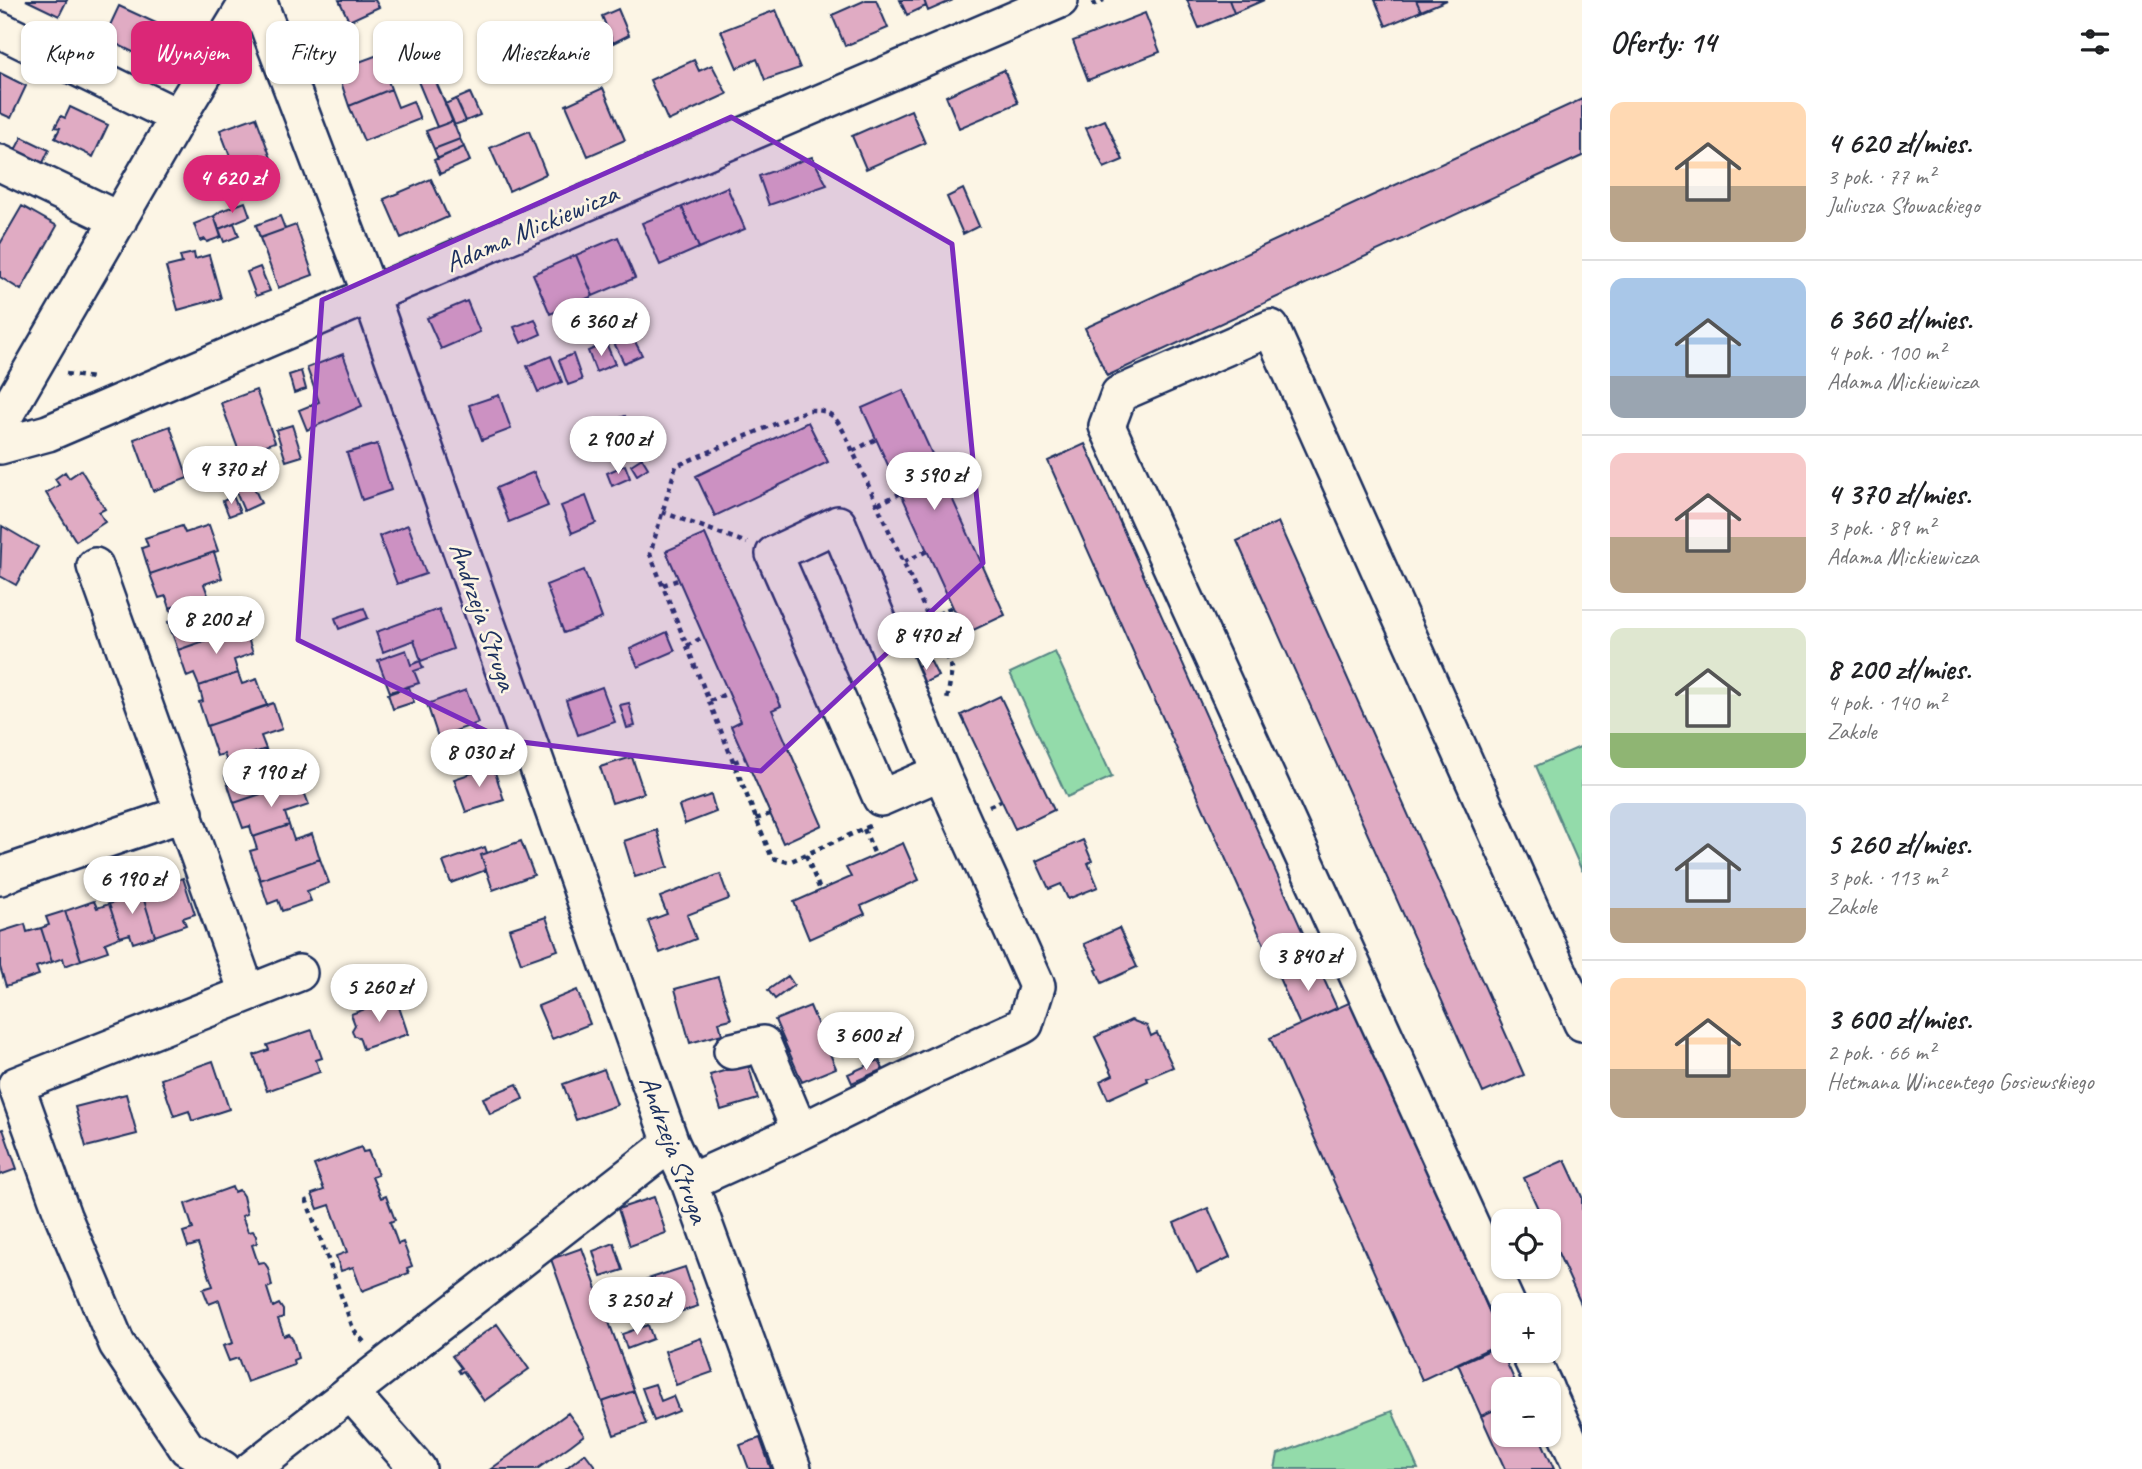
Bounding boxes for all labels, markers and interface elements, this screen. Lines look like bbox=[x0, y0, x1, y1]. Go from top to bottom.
chip: Kupno bbox=[21, 21, 117, 84]
chip: Wynajem bbox=[131, 21, 252, 84]
chip: Filtry bbox=[266, 21, 359, 84]
chip: Nowe bbox=[373, 21, 463, 84]
chip: Mieszkanie bbox=[477, 21, 613, 84]
text: Oferty: 14 bbox=[1610, 23, 1716, 61]
icon: filters bbox=[2076, 23, 2114, 61]
text: 4 620 zł/mies. bbox=[1827, 124, 1972, 162]
icon: home bbox=[1666, 130, 1750, 214]
pin: 4 620 zł bbox=[160, 156, 304, 215]
text: 3 pok. · 77 m² bbox=[1827, 162, 1935, 191]
text: 4 620 zł bbox=[199, 163, 265, 192]
street label: Adama Mickiewicza bbox=[440, 175, 624, 280]
text: Juliusza Słowackiego bbox=[1827, 191, 1980, 220]
pin: 6 360 zł bbox=[529, 298, 673, 358]
text: 6 360 zł/mies. bbox=[1827, 300, 1972, 338]
text: 6 360 zł bbox=[568, 306, 634, 335]
icon: home bbox=[1666, 306, 1750, 390]
text: 4 pok. · 100 m² bbox=[1827, 338, 1945, 367]
text: Adama Mickiewicza bbox=[1827, 367, 1978, 396]
pin: 2 900 zł bbox=[546, 416, 690, 476]
text: 2 900 zł bbox=[586, 424, 650, 453]
pin: 4 370 zł bbox=[159, 447, 303, 506]
pin: 3 590 zł bbox=[862, 452, 1006, 512]
text: 4 370 zł bbox=[199, 454, 263, 483]
text: 3 590 zł bbox=[902, 460, 966, 489]
text: 4 370 zł/mies. bbox=[1827, 475, 1971, 513]
icon: home bbox=[1666, 481, 1750, 565]
text: 3 pok. · 89 m² bbox=[1827, 513, 1935, 542]
street label: Andrzeja Struga bbox=[442, 537, 526, 697]
text: Adama Mickiewicza bbox=[1827, 542, 1978, 571]
pin: 8 200 zł bbox=[144, 596, 288, 656]
text: 8 200 zł bbox=[184, 604, 248, 633]
pin: 8 470 zł bbox=[854, 612, 998, 672]
text: 8 470 zł bbox=[894, 620, 958, 649]
text: 8 200 zł/mies. bbox=[1827, 650, 1971, 688]
icon: home bbox=[1666, 656, 1750, 740]
text: 4 pok. · 140 m² bbox=[1827, 688, 1945, 717]
text: Zakole bbox=[1827, 717, 1876, 746]
pin: 8 030 zł bbox=[407, 730, 551, 789]
text: 8 030 zł bbox=[447, 737, 511, 766]
pin: 7 190 zł bbox=[199, 750, 343, 809]
text: 7 190 zł bbox=[239, 757, 303, 786]
text: 5 260 zł/mies. bbox=[1827, 825, 1971, 863]
icon: home bbox=[1666, 831, 1750, 915]
pin: 6 190 zł bbox=[60, 856, 204, 916]
text: 3 pok. · 113 m² bbox=[1827, 863, 1945, 892]
text: 6 190 zł bbox=[99, 864, 165, 893]
text: Zakole bbox=[1827, 892, 1876, 921]
pin: 3 840 zł bbox=[1236, 934, 1380, 993]
text: 3 840 zł bbox=[1276, 941, 1340, 970]
pin: 5 260 zł bbox=[307, 964, 451, 1024]
text: 5 260 zł bbox=[346, 972, 412, 1001]
text: 3 600 zł/mies. bbox=[1827, 1000, 1972, 1038]
icon: home bbox=[1666, 1006, 1750, 1090]
pin: 3 600 zł bbox=[794, 1012, 938, 1072]
text: 3 600 zł bbox=[833, 1020, 899, 1049]
text: 2 pok. · 66 m² bbox=[1827, 1038, 1935, 1067]
text: Hetmana Wincentego Gosiewskiego bbox=[1827, 1067, 2094, 1096]
street label: Andrzeja Struga bbox=[632, 1071, 718, 1229]
map controls bbox=[1491, 1209, 1561, 1447]
button: locate bbox=[1491, 1209, 1561, 1279]
pin: 3 250 zł bbox=[565, 1278, 709, 1337]
text: 3 250 zł bbox=[605, 1285, 669, 1314]
button: + bbox=[1491, 1293, 1561, 1363]
button: − bbox=[1491, 1377, 1561, 1447]

